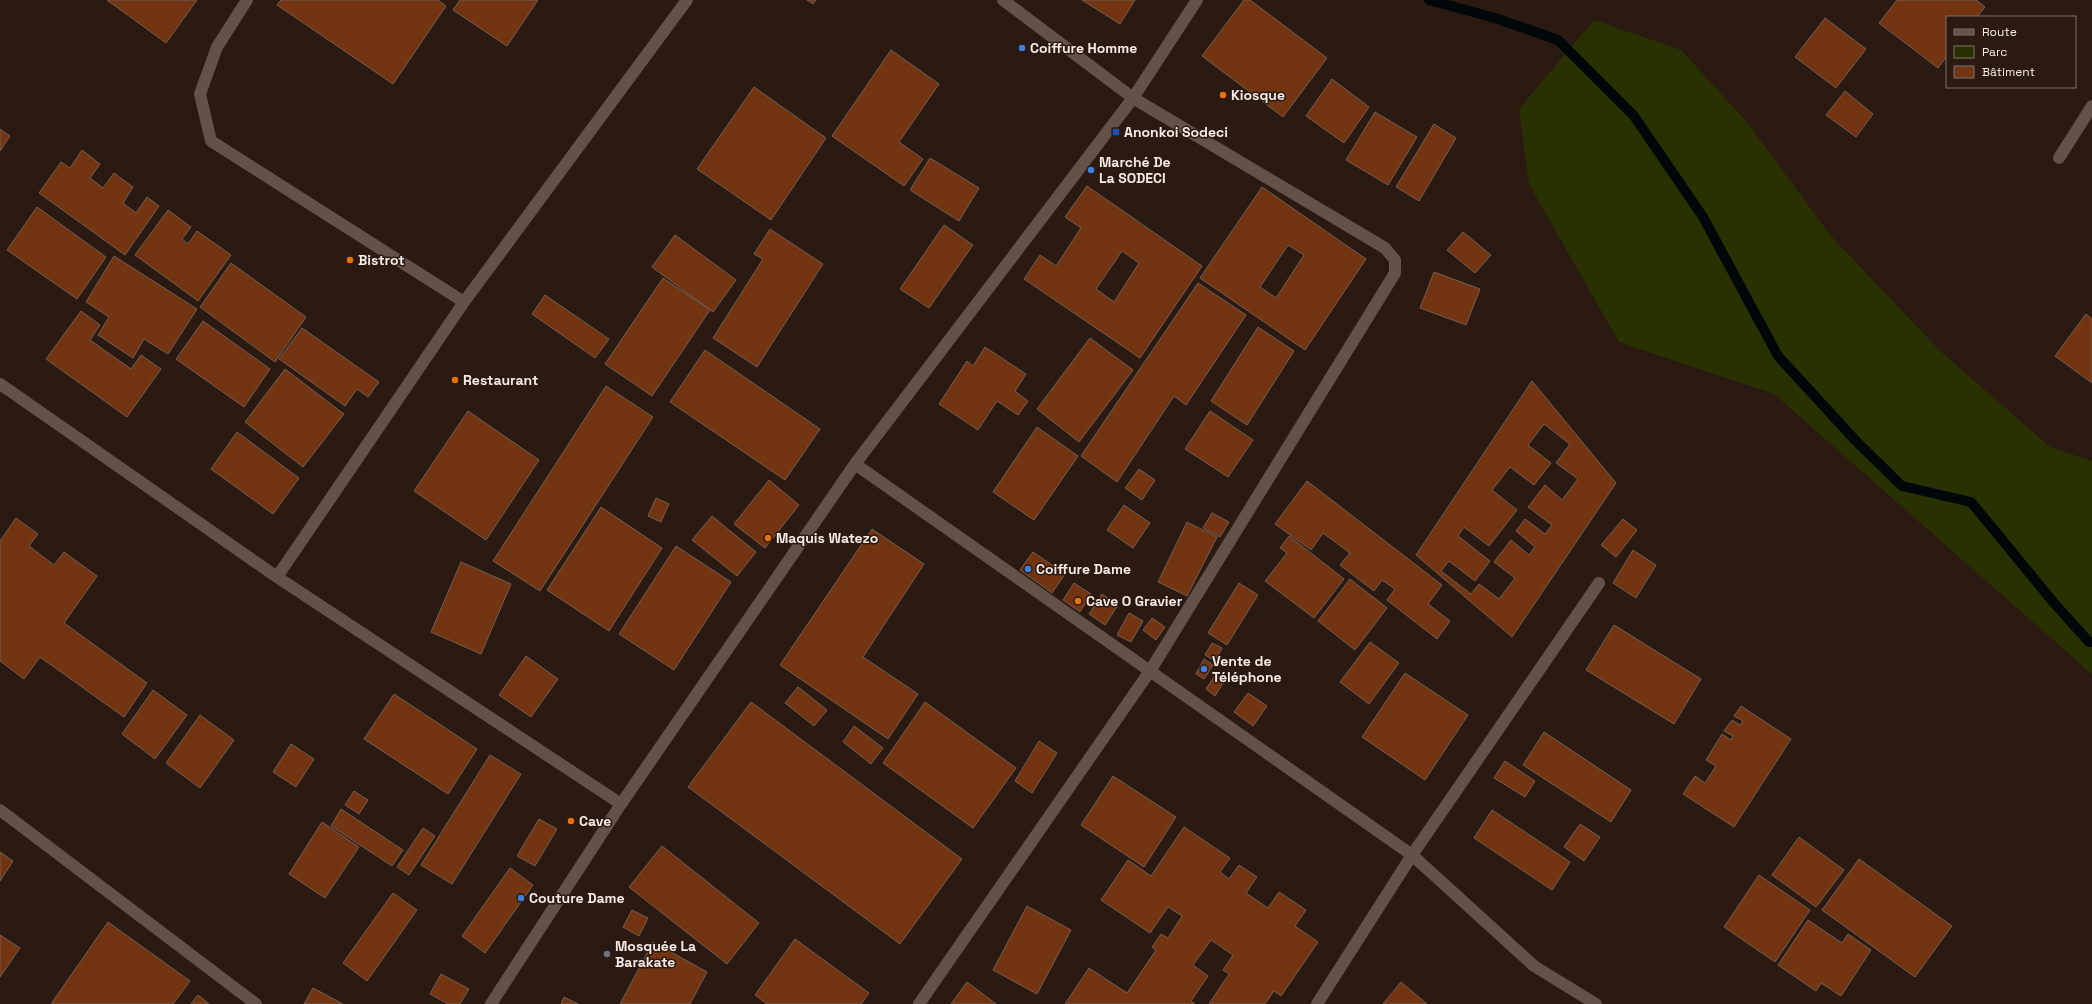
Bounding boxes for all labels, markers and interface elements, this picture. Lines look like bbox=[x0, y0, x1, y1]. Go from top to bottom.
legend bbox=[1946, 16, 2076, 88]
text: Route bbox=[1982, 24, 2017, 40]
place label: Coiffure Homme bbox=[1030, 39, 1137, 57]
marker: Coiffure Homme bbox=[1017, 43, 1027, 53]
text: Parc bbox=[1982, 44, 2007, 60]
text: Bâtiment bbox=[1982, 64, 2035, 80]
place label: Kiosque bbox=[1231, 86, 1285, 104]
marker: Kiosque bbox=[1218, 90, 1228, 100]
place label: Anonkoi Sodeci bbox=[1124, 123, 1228, 141]
marker: Anonkoi Sodeci bbox=[1111, 127, 1121, 137]
place label: Marché De La SODECI bbox=[1099, 153, 1171, 187]
marker: Marché De La SODECI bbox=[1086, 165, 1096, 175]
place label: Bistrot bbox=[358, 251, 405, 269]
marker: Bistrot bbox=[345, 255, 355, 265]
place label: Restaurant bbox=[463, 371, 538, 389]
marker: Restaurant bbox=[450, 375, 460, 385]
place label: Maquis Watezo bbox=[776, 529, 878, 547]
marker: Maquis Watezo bbox=[763, 533, 773, 543]
place label: Coiffure Dame bbox=[1036, 560, 1131, 578]
marker: Coiffure Dame bbox=[1023, 564, 1033, 574]
place label: Cave O Gravier bbox=[1086, 592, 1183, 610]
marker: Cave O Gravier bbox=[1073, 596, 1083, 606]
place label: Vente de Téléphone bbox=[1212, 652, 1282, 686]
marker: Vente de Téléphone bbox=[1199, 664, 1209, 674]
place label: Cave bbox=[579, 812, 611, 830]
marker: Cave bbox=[566, 816, 576, 826]
place label: Couture Dame bbox=[529, 889, 625, 907]
marker: Couture Dame bbox=[516, 893, 526, 903]
place label: Mosquée La Barakate bbox=[615, 937, 696, 971]
marker: Mosquée La Barakate bbox=[602, 949, 612, 959]

